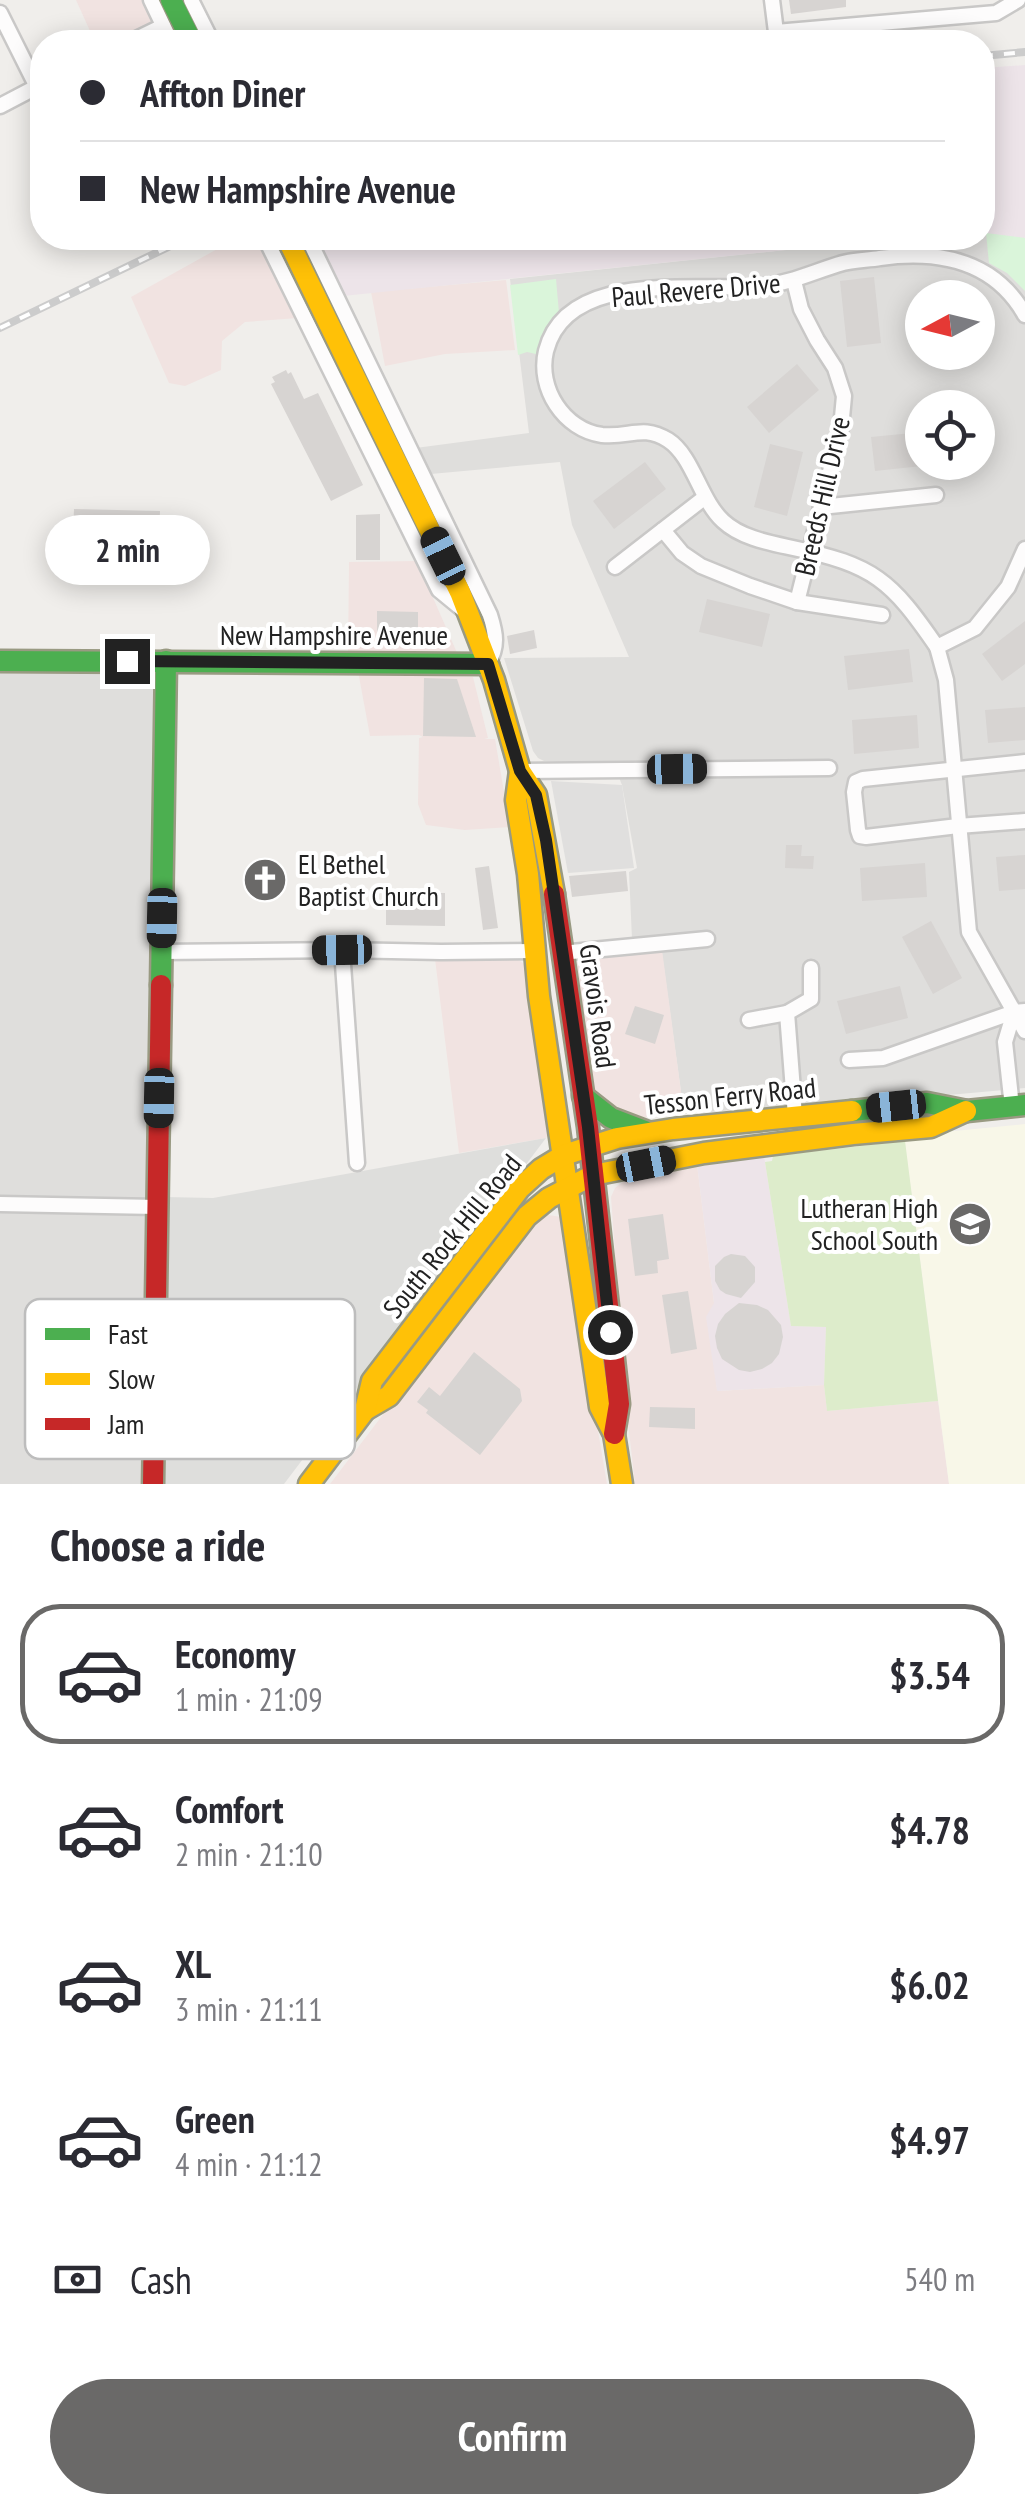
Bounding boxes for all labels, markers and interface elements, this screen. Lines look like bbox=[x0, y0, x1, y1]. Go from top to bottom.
text: Affton Diner bbox=[140, 68, 305, 117]
text: New Hampshire Avenue bbox=[140, 164, 456, 213]
street label: Paul Revere Drive bbox=[610, 264, 782, 315]
north arrow bbox=[905, 280, 995, 370]
map controls bbox=[905, 280, 995, 480]
button: locate bbox=[905, 390, 995, 480]
street label: Breeds Hill Drive bbox=[785, 413, 858, 579]
callout: 2 min bbox=[44, 516, 210, 586]
car bbox=[416, 522, 470, 590]
text: 2 min bbox=[95, 529, 160, 571]
street label: New Hampshire Avenue bbox=[220, 616, 448, 653]
route end bbox=[105, 639, 150, 684]
car bbox=[647, 753, 707, 785]
place label: El Bethel Baptist Church bbox=[298, 845, 439, 914]
church icon: El Bethel Baptist Church bbox=[242, 857, 288, 903]
car bbox=[146, 888, 178, 948]
car bbox=[312, 934, 372, 966]
street label: Gravois Road bbox=[571, 942, 626, 1070]
car bbox=[143, 1068, 175, 1128]
street label: Tesson Ferry Road bbox=[642, 1068, 818, 1123]
car bbox=[865, 1088, 927, 1124]
car bbox=[614, 1144, 678, 1184]
street label: South Rock Hill Road bbox=[374, 1146, 529, 1325]
place label: Lutheran High School South bbox=[800, 1189, 938, 1258]
school or university icon: Lutheran High School South bbox=[947, 1201, 993, 1247]
legend bbox=[25, 1299, 355, 1459]
route start bbox=[588, 1310, 633, 1355]
text: Fast bbox=[108, 1315, 148, 1352]
text: Slow bbox=[108, 1360, 155, 1397]
text: Jam bbox=[107, 1405, 144, 1442]
text: Choose a ride bbox=[50, 1515, 265, 1573]
icon: car bbox=[55, 1629, 145, 1719]
text: Economy bbox=[175, 1629, 295, 1678]
text: $3.54 bbox=[889, 1650, 970, 1699]
text: 1 min · 21:09 bbox=[175, 1678, 323, 1720]
icon: car bbox=[55, 1784, 145, 1874]
text: Comfort bbox=[175, 1784, 284, 1833]
text: $4.78 bbox=[889, 1805, 970, 1854]
text: 2 min · 21:10 bbox=[175, 1833, 323, 1875]
icon: car bbox=[55, 1939, 145, 2029]
text: XL bbox=[175, 1939, 211, 1988]
text: $6.02 bbox=[889, 1960, 970, 2009]
text: 3 min · 21:11 bbox=[175, 1988, 323, 2030]
icon: car bbox=[55, 2094, 145, 2184]
text: Green bbox=[175, 2094, 255, 2143]
text: $4.97 bbox=[889, 2115, 970, 2164]
text: 4 min · 21:12 bbox=[175, 2143, 323, 2185]
icon: cash bbox=[50, 2252, 105, 2307]
text: Cash bbox=[130, 2255, 192, 2304]
text: 540 m bbox=[904, 2258, 975, 2300]
button: Confirm bbox=[50, 2379, 975, 2494]

